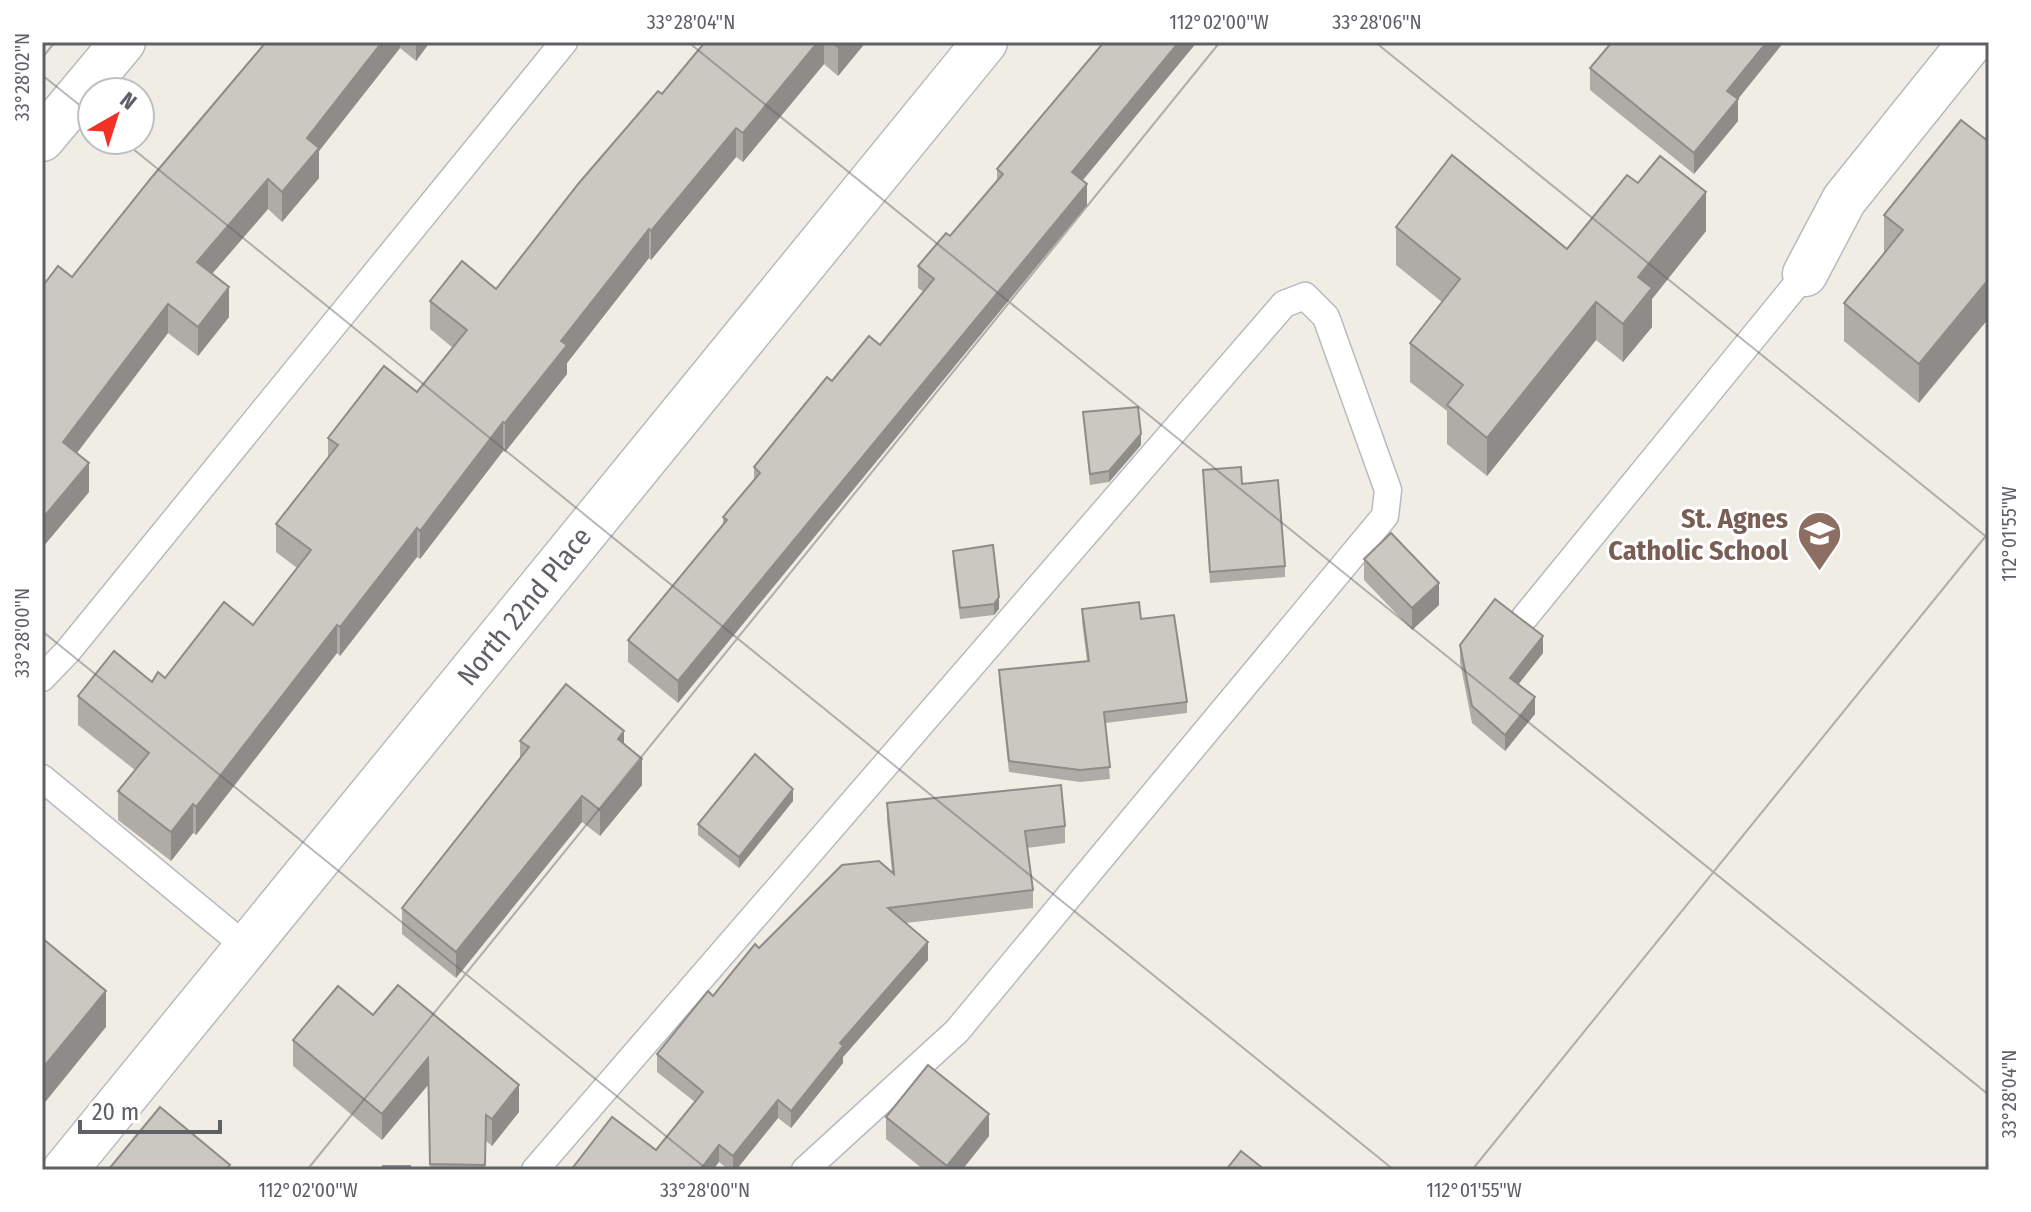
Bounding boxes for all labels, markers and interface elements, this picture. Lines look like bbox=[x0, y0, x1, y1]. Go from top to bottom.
text: 33°28'04"N bbox=[647, 10, 735, 34]
text: 112°02'00"W bbox=[1169, 10, 1269, 34]
text: 33°28'06"N bbox=[1332, 10, 1422, 34]
text: 33°28'02"N bbox=[10, 33, 34, 121]
north arrow bbox=[76, 76, 156, 156]
text: N bbox=[115, 86, 142, 115]
text: 112°01'55"W bbox=[1997, 486, 2021, 582]
place label: St. Agnes Catholic School bbox=[1608, 502, 1788, 567]
school or university icon: St. Agnes Catholic School bbox=[1795, 510, 1843, 573]
street label: North 22nd Place bbox=[451, 521, 598, 692]
text: 33°28'00"N bbox=[10, 588, 34, 678]
text: 33°28'04"N bbox=[1997, 1050, 2021, 1138]
scale bar bbox=[80, 1084, 220, 1134]
text: 20 m bbox=[92, 1098, 139, 1126]
text: 112°02'00"W bbox=[258, 1178, 358, 1202]
text: 33°28'00"N bbox=[660, 1178, 750, 1202]
text: 112°01'55"W bbox=[1426, 1178, 1522, 1202]

